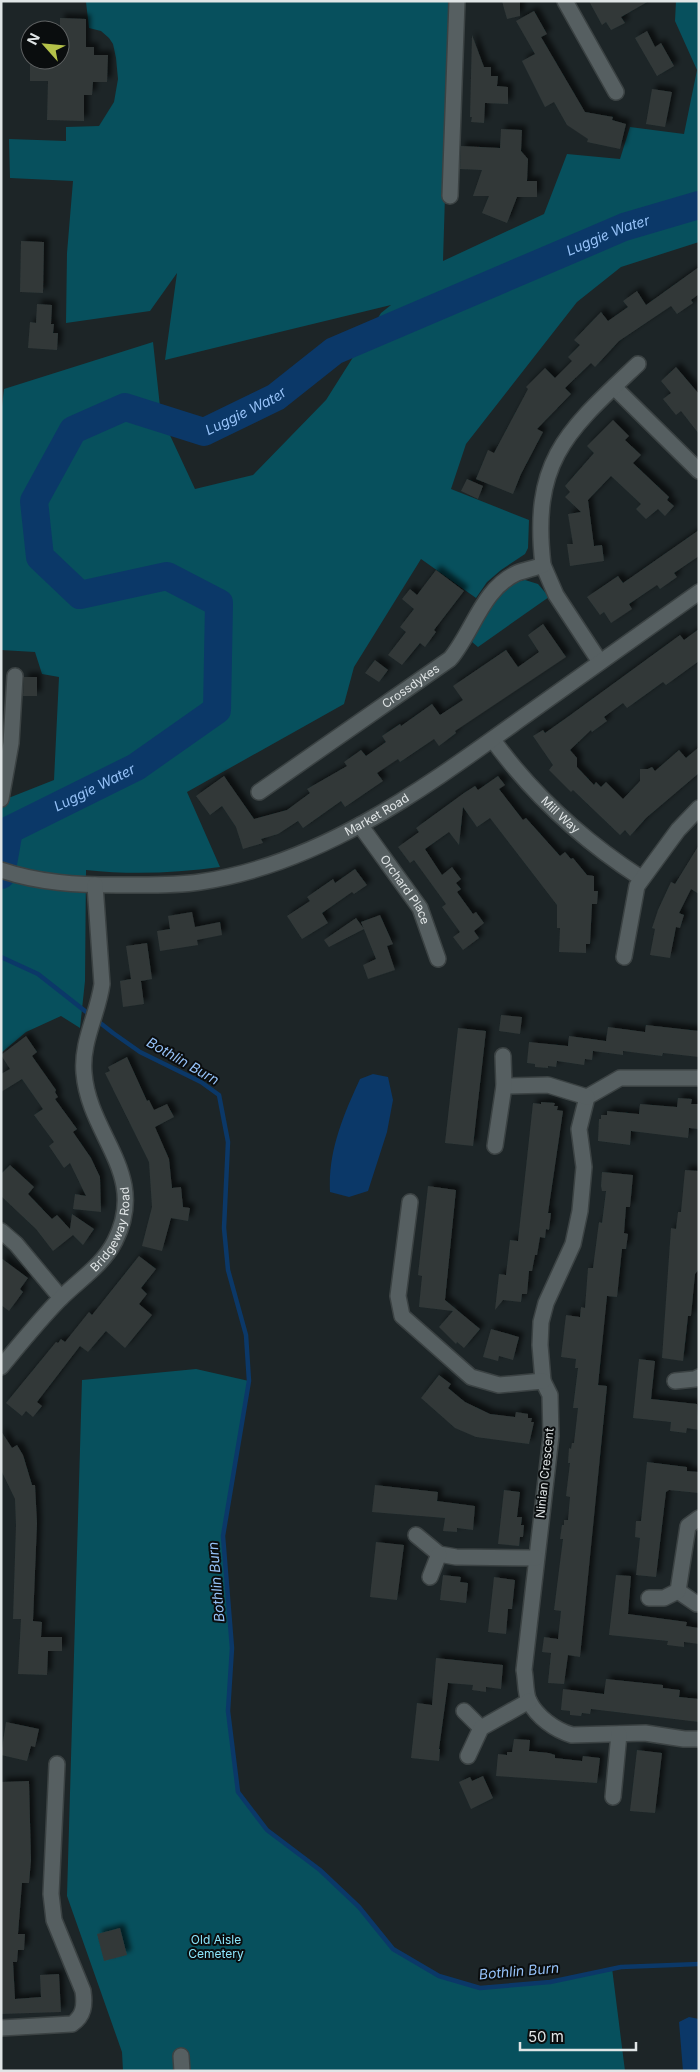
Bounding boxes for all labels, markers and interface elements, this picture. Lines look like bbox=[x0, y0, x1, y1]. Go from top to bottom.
north arrow bbox=[20, 20, 70, 70]
text: N bbox=[23, 30, 43, 47]
water label: Luggie Water bbox=[563, 211, 652, 259]
water label: Luggie Water bbox=[202, 383, 290, 438]
street label: Crossdykes bbox=[379, 661, 442, 711]
water label: Luggie Water bbox=[51, 760, 138, 814]
street label: Market Road bbox=[342, 790, 412, 839]
street label: Mill Way bbox=[538, 793, 583, 836]
street label: Orchard Place bbox=[377, 852, 433, 926]
water label: Bothlin Burn bbox=[144, 1033, 222, 1088]
street label: Bridgeway Road bbox=[87, 1186, 132, 1275]
street label: Ninian Crescent bbox=[532, 1427, 557, 1519]
water label: Bothlin Burn bbox=[204, 1541, 227, 1623]
park label: Old Aisle Cemetery bbox=[188, 1932, 244, 1961]
water label: Bothlin Burn bbox=[478, 1959, 560, 1982]
scale bar bbox=[520, 2020, 636, 2052]
text: 50 m bbox=[528, 2027, 564, 2046]

